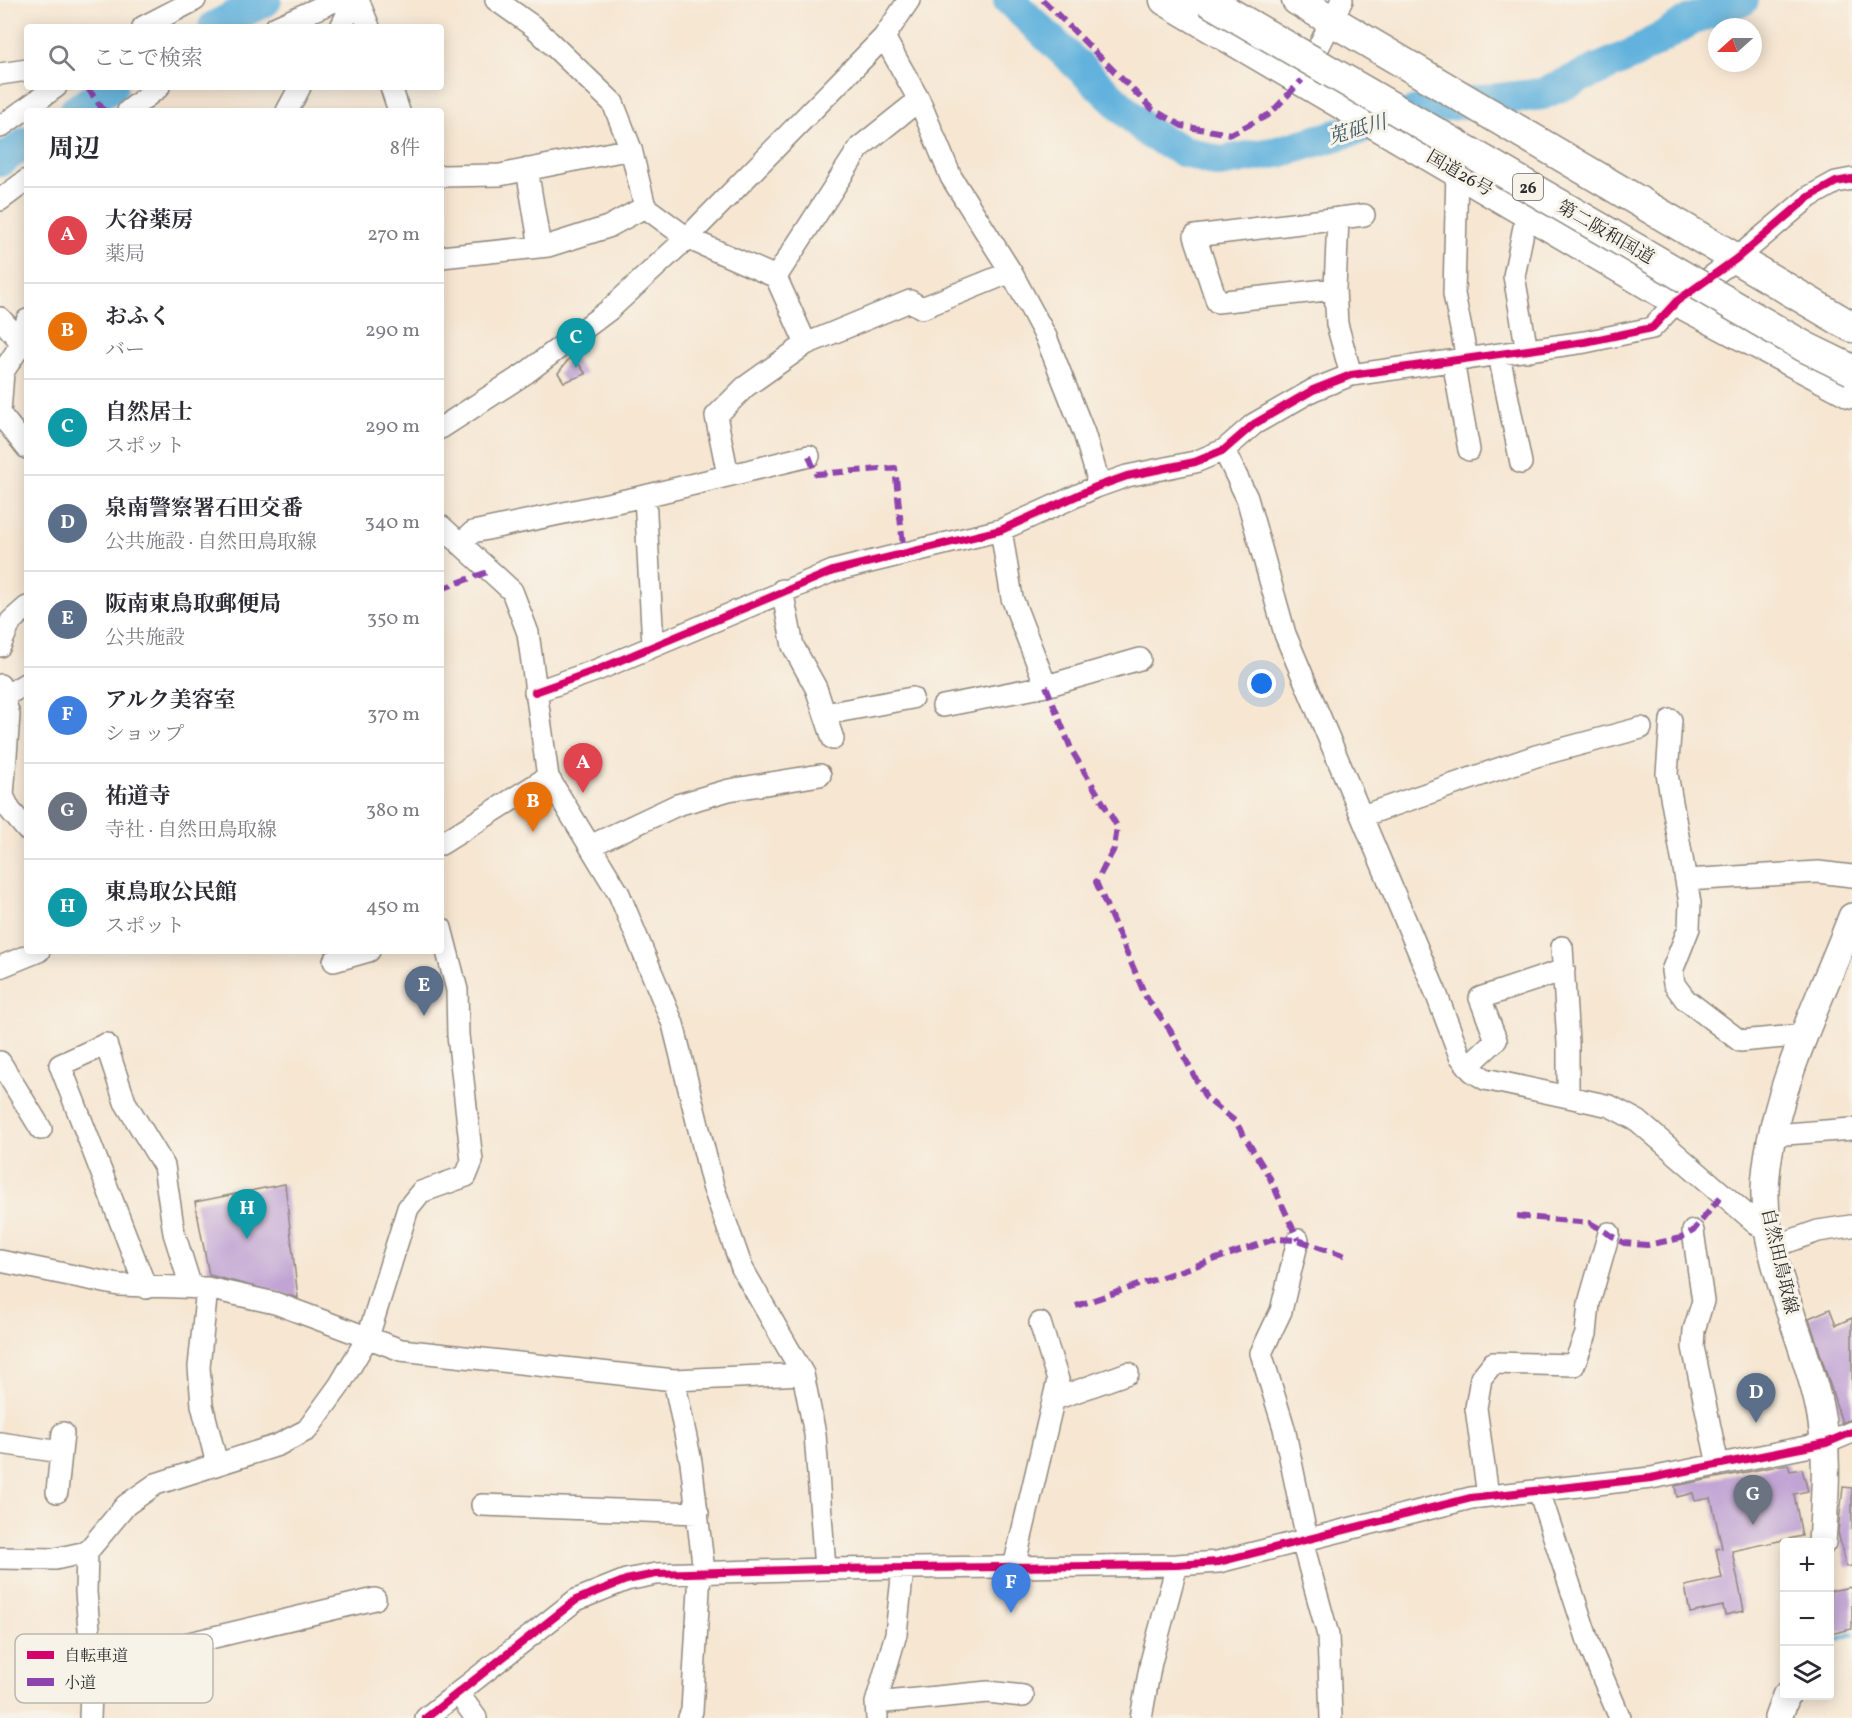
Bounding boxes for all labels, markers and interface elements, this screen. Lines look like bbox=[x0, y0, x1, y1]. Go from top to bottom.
north arrow bbox=[1708, 18, 1762, 72]
search box bbox=[24, 24, 444, 90]
icon: search bbox=[45, 41, 78, 74]
text: ここで検索 bbox=[93, 44, 203, 75]
water label: 莵砥川 bbox=[1325, 109, 1392, 153]
text: 周辺 bbox=[48, 132, 100, 168]
text: 8件 bbox=[390, 135, 420, 163]
street label: 国道26号 bbox=[1421, 145, 1497, 203]
road number: 26 bbox=[1513, 174, 1543, 200]
street label: 第二阪和国道 bbox=[1552, 195, 1658, 271]
text: 大谷薬房 bbox=[105, 206, 193, 237]
text: A bbox=[60, 221, 75, 249]
text: 270 m bbox=[367, 221, 420, 249]
text: 薬局 bbox=[105, 241, 145, 269]
text: おふく bbox=[105, 302, 171, 333]
text: B bbox=[61, 317, 74, 345]
text: 290 m bbox=[365, 317, 420, 345]
pin: C bbox=[556, 318, 596, 368]
text: バー bbox=[105, 337, 145, 365]
text: 自然居士 bbox=[105, 398, 193, 429]
text: C bbox=[61, 413, 74, 441]
text: 290 m bbox=[365, 413, 420, 441]
text: スポット bbox=[105, 433, 185, 461]
text: 泉南警察署石田交番 bbox=[105, 494, 303, 525]
text: D bbox=[60, 509, 75, 537]
text: 340 m bbox=[364, 509, 420, 537]
text: 公共施設 · 自然田鳥取線 bbox=[105, 529, 317, 557]
text: 阪南東鳥取郵便局 bbox=[105, 590, 281, 621]
text: E bbox=[61, 605, 74, 633]
text: 350 m bbox=[367, 605, 420, 633]
text: 公共施設 bbox=[105, 625, 185, 653]
your location bbox=[1247, 669, 1276, 698]
text: アルク美容室 bbox=[105, 686, 236, 717]
text: F bbox=[62, 701, 73, 729]
text: 370 m bbox=[367, 701, 420, 729]
text: ショップ bbox=[105, 721, 185, 749]
pin: A bbox=[564, 744, 602, 793]
text: 祐道寺 bbox=[105, 782, 171, 813]
pin: B bbox=[514, 782, 552, 832]
text: G bbox=[60, 797, 75, 825]
text: 380 m bbox=[366, 797, 420, 825]
text: 寺社 · 自然田鳥取線 bbox=[105, 817, 277, 845]
text: 東鳥取公民館 bbox=[105, 878, 237, 909]
text: H bbox=[60, 893, 75, 921]
text: 450 m bbox=[366, 893, 420, 921]
text: スポット bbox=[105, 913, 185, 941]
pin: E bbox=[404, 966, 444, 1016]
pin: H bbox=[228, 1190, 266, 1239]
street label: 自然田鳥取線 bbox=[1754, 1206, 1803, 1317]
pin: D bbox=[1736, 1374, 1776, 1423]
pin: G bbox=[1734, 1476, 1772, 1525]
map controls bbox=[1780, 1538, 1834, 1700]
button: + bbox=[1780, 1538, 1834, 1592]
pin: F bbox=[992, 1564, 1030, 1613]
button: − bbox=[1780, 1592, 1834, 1646]
legend bbox=[15, 1634, 213, 1703]
text: 自転車道 bbox=[64, 1646, 128, 1668]
button: layers bbox=[1780, 1646, 1834, 1700]
text: 小道 bbox=[64, 1673, 96, 1695]

